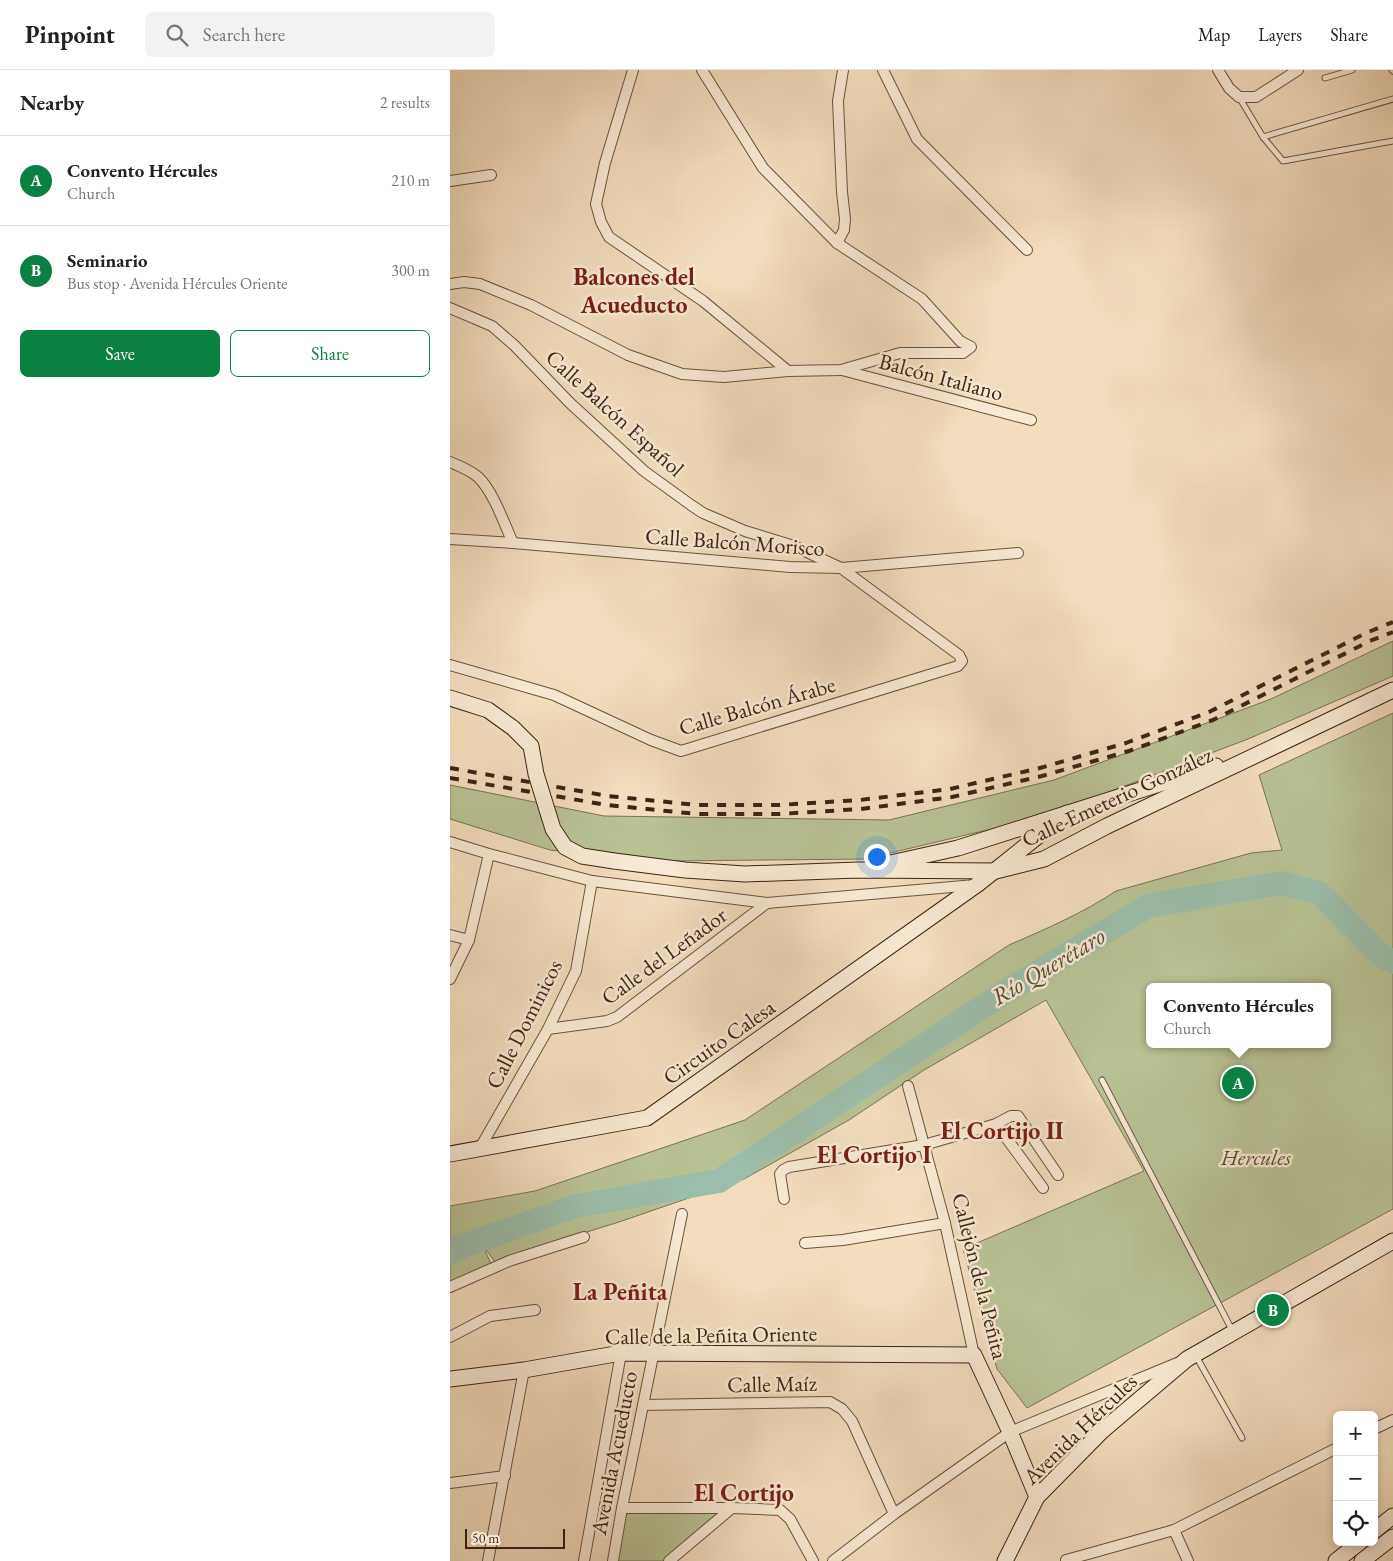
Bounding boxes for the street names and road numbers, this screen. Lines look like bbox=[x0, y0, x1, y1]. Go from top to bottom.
street label: Calle Balcón Español bbox=[540, 343, 690, 483]
street label: Balcón Italiano bbox=[876, 346, 1006, 408]
street label: Calle Balcón Morisco bbox=[644, 521, 826, 563]
street label: Calle Balcón Árabe bbox=[675, 670, 839, 742]
street label: Calle Emeterio González bbox=[1017, 740, 1218, 854]
street label: Calle del Leñador bbox=[595, 900, 733, 1011]
street label: Calle Dominicos bbox=[479, 954, 569, 1094]
street label: Circuito Calesa bbox=[657, 993, 781, 1091]
street label: Callejón de la Peñita bbox=[945, 1190, 1015, 1362]
street label: Calle de la Peñita Oriente bbox=[605, 1319, 818, 1351]
street label: Avenida Hércules bbox=[1016, 1367, 1143, 1492]
street label: Avenida Acueducto bbox=[584, 1369, 644, 1538]
street label: Calle Maíz bbox=[727, 1369, 818, 1399]

